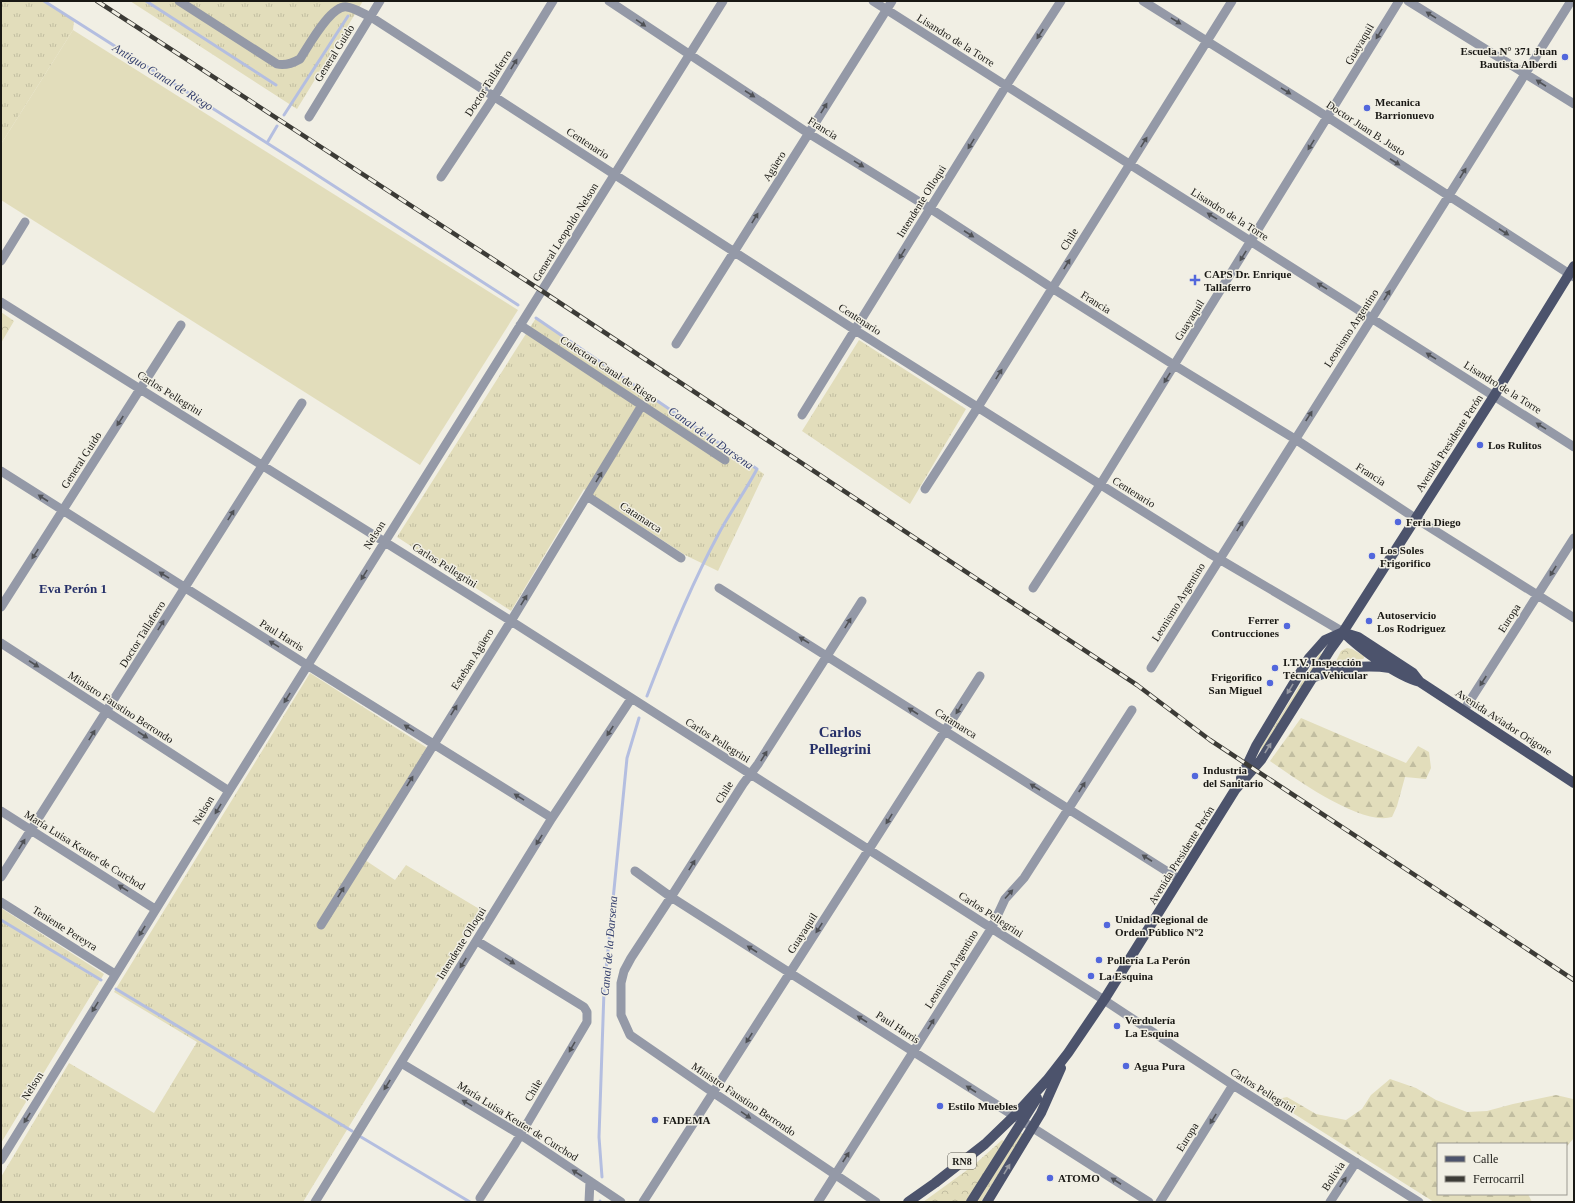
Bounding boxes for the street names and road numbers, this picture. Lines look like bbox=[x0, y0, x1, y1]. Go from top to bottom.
street label: Lisandro de la Torre bbox=[915, 11, 997, 69]
street label: Guayaquil bbox=[1342, 21, 1376, 67]
street label: General Guido bbox=[312, 22, 357, 84]
street label: Doctor Tallaferro bbox=[462, 47, 514, 118]
street label: Doctor Juan B. Justo bbox=[1324, 98, 1408, 158]
street label: Francia bbox=[806, 114, 840, 142]
street label: Centenario bbox=[564, 125, 612, 161]
street label: Agüero bbox=[760, 148, 788, 183]
street label: Intendente Olloqui bbox=[894, 163, 948, 239]
street label: General Leopoldo Nelson bbox=[530, 180, 600, 283]
street label: Lisandro de la Torre bbox=[1189, 185, 1271, 243]
street label: Chile bbox=[1058, 226, 1080, 252]
street label: Leonismo Argentino bbox=[1321, 286, 1381, 369]
street label: Francia bbox=[1079, 288, 1113, 316]
street label: Guayaquil bbox=[1172, 297, 1206, 343]
street label: Centenario bbox=[836, 301, 884, 337]
street label: Colectora Canal de Riego bbox=[558, 333, 660, 405]
street label: Lisandro de la Torre bbox=[1462, 358, 1544, 416]
street label: Carlos Pellegrini bbox=[135, 368, 205, 418]
street label: Avenida Presidente Perón bbox=[1413, 392, 1485, 494]
street label: General Guido bbox=[58, 429, 104, 491]
street label: Francia bbox=[1354, 460, 1388, 488]
street label: Centenario bbox=[1110, 474, 1158, 510]
street label: Catamarca bbox=[618, 499, 664, 535]
street label: Nelson bbox=[361, 518, 388, 551]
street label: Carlos Pellegrini bbox=[410, 540, 480, 590]
street label: Leonismo Argentino bbox=[1149, 560, 1207, 644]
street label: Doctor Tallaferro bbox=[117, 598, 168, 670]
street label: Europa bbox=[1495, 601, 1523, 635]
street label: Paul Harris bbox=[258, 617, 306, 653]
street label: Esteban Agüero bbox=[448, 626, 496, 692]
street label: Ministro Faustino Berrondo bbox=[66, 669, 176, 746]
street label: Avenida Aviador Origone bbox=[1454, 686, 1555, 758]
street label: Catamarca bbox=[933, 705, 979, 741]
street label: Carlos Pellegrini bbox=[683, 715, 753, 765]
street label: Chile bbox=[713, 779, 735, 805]
street label: Nelson bbox=[190, 793, 216, 826]
street label: Avenida Presidente Perón bbox=[1146, 803, 1216, 906]
street label: María Luisa Keuter de Curchod bbox=[22, 808, 148, 892]
street label: Carlos Pellegrini bbox=[957, 889, 1025, 939]
street label: Teniente Pereyra bbox=[30, 903, 100, 953]
street label: Intendente Olloqui bbox=[434, 905, 488, 981]
street label: Guayaquil bbox=[784, 911, 820, 955]
street label: Leonismo Argentino bbox=[922, 927, 980, 1011]
street label: Paul Harris bbox=[874, 1008, 922, 1046]
street label: Ministro Faustino Berrondo bbox=[690, 1060, 799, 1139]
street label: Carlos Pellegrini bbox=[1228, 1065, 1298, 1115]
street label: Nelson bbox=[19, 1069, 46, 1102]
street label: Chile bbox=[522, 1077, 544, 1103]
street label: María Luisa Keuter de Curchod bbox=[455, 1079, 581, 1163]
street label: Europa bbox=[1173, 1120, 1201, 1154]
road number: RN8 bbox=[948, 1153, 976, 1169]
street label: Bolivia bbox=[1319, 1159, 1347, 1193]

